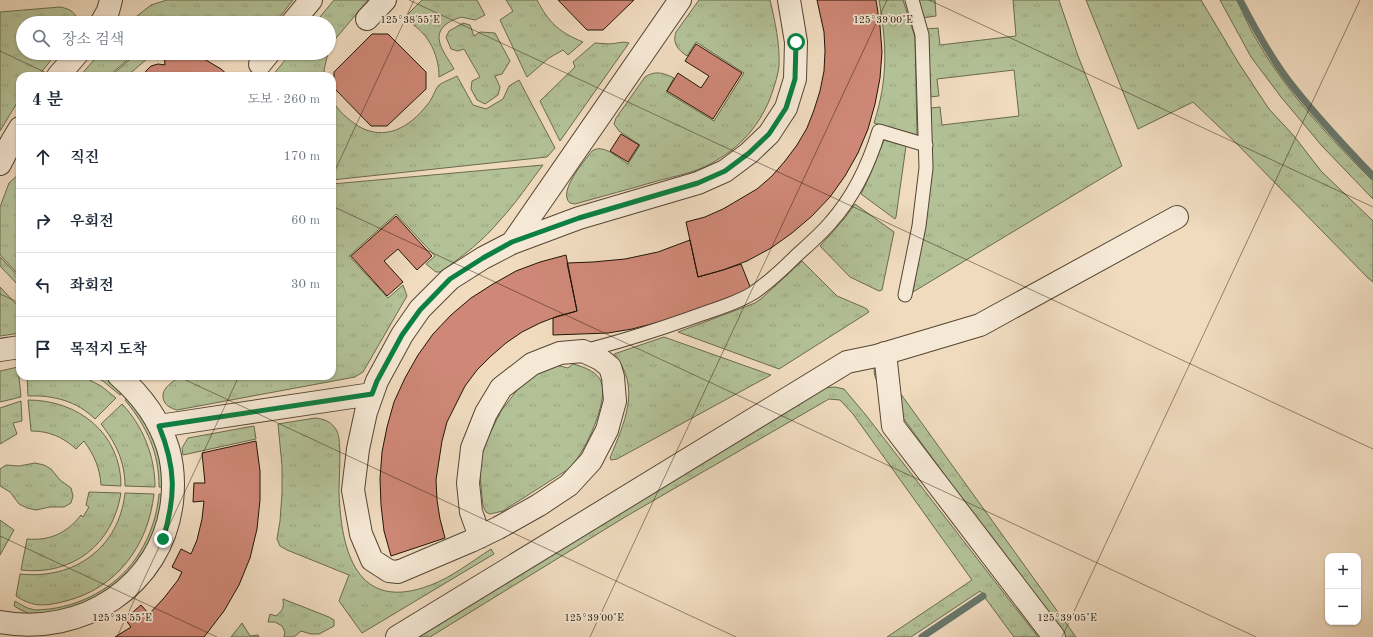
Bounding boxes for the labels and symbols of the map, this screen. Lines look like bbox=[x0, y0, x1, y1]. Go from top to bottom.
text: 125°38'55"E bbox=[380, 15, 440, 25]
text: 125°39'00"E bbox=[853, 15, 913, 25]
route start bbox=[787, 33, 805, 51]
route end bbox=[154, 530, 172, 548]
text: 125°38'55"E bbox=[92, 613, 152, 623]
text: 125°39'00"E bbox=[564, 613, 624, 623]
text: 125°39'05"E bbox=[1037, 613, 1097, 623]

